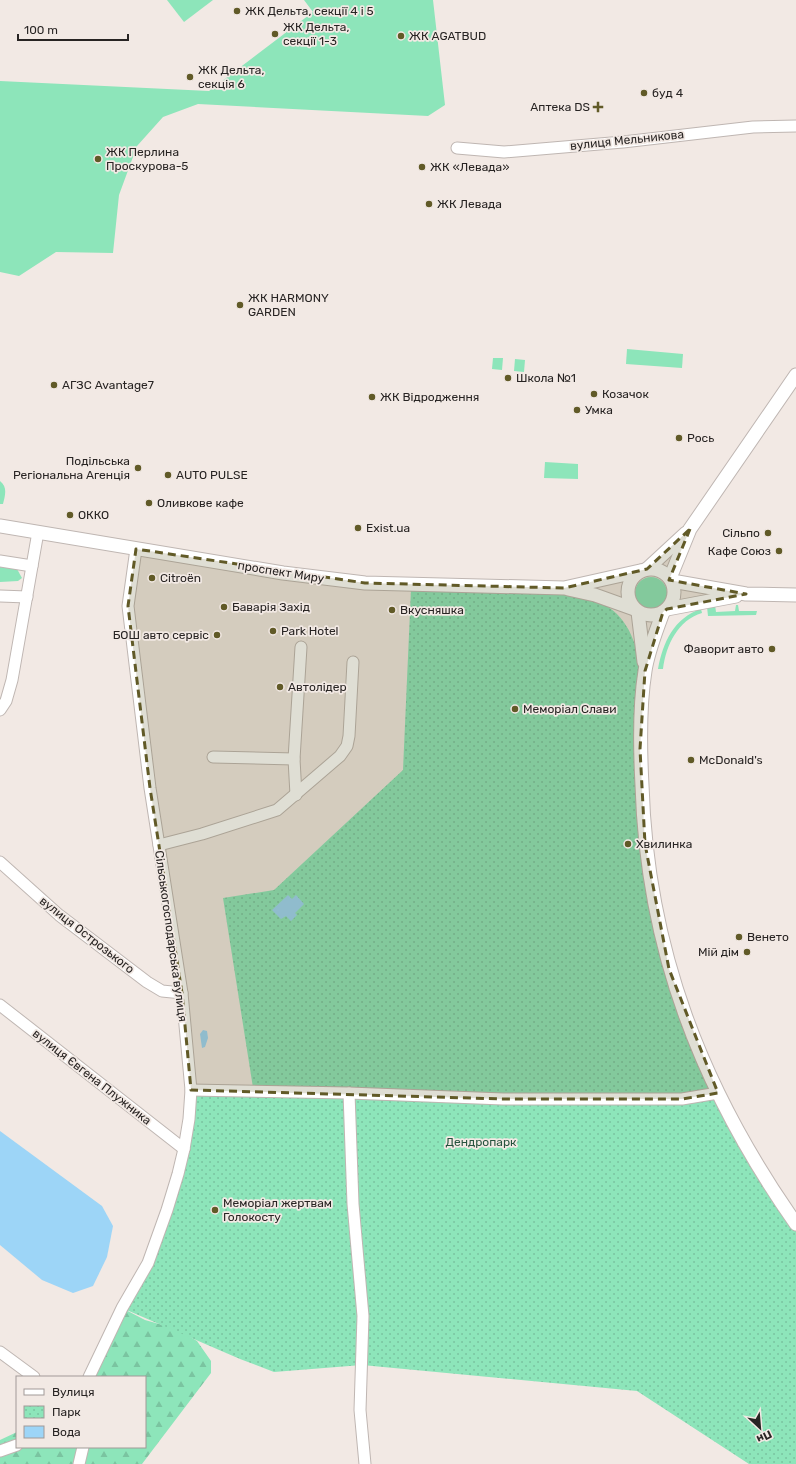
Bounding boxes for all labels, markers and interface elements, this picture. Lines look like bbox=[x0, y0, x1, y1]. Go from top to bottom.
place label: ЖК Дельта, секції 4 і 5 bbox=[245, 4, 374, 18]
marker: ЖК Дельта, секції 4 і 5 bbox=[232, 6, 242, 16]
scale bar bbox=[18, 16, 128, 42]
place label: ЖК Дельта, секції 1-3 bbox=[283, 20, 349, 48]
text: 100 m bbox=[24, 23, 58, 37]
marker: ЖК Дельта, секції 1-3 bbox=[270, 29, 280, 39]
place label: ЖК AGATBUD bbox=[409, 29, 486, 43]
marker: ЖК AGATBUD bbox=[396, 31, 406, 41]
place label: ЖК Дельта, секція 6 bbox=[198, 63, 264, 91]
marker: ЖК Дельта, секція 6 bbox=[185, 72, 195, 82]
place label: буд 4 bbox=[652, 86, 684, 100]
marker: буд 4 bbox=[639, 88, 649, 98]
place label: Аптека DS bbox=[530, 100, 590, 114]
marker: Аптека DS bbox=[593, 102, 603, 112]
street label: вулиця Мельникова bbox=[569, 127, 685, 153]
place label: ЖК Перлина Проскурова-5 bbox=[106, 145, 188, 173]
marker: ЖК Перлина Проскурова-5 bbox=[93, 154, 103, 164]
place label: ЖК «Левада» bbox=[430, 160, 509, 174]
marker: ЖК «Левада» bbox=[417, 162, 427, 172]
place label: ЖК Левада bbox=[437, 197, 502, 211]
marker: ЖК Левада bbox=[424, 199, 434, 209]
place label: ЖК HARMONY GARDEN bbox=[248, 291, 329, 319]
marker: ЖК HARMONY GARDEN bbox=[235, 300, 245, 310]
place label: Школа №1 bbox=[516, 371, 576, 385]
marker: Школа №1 bbox=[503, 373, 513, 383]
place label: АГЗС Avantage7 bbox=[62, 378, 154, 392]
marker: АГЗС Avantage7 bbox=[49, 380, 59, 390]
place label: Козачок bbox=[602, 387, 649, 401]
marker: Козачок bbox=[589, 389, 599, 399]
place label: ЖК Відродження bbox=[380, 390, 479, 404]
marker: ЖК Відродження bbox=[367, 392, 377, 402]
place label: Умка bbox=[585, 403, 613, 417]
marker: Умка bbox=[572, 405, 582, 415]
place label: Рось bbox=[687, 431, 714, 445]
marker: Рось bbox=[674, 433, 684, 443]
place label: Подільська Регіональна Агенція bbox=[13, 454, 130, 482]
marker: Подільська Регіональна Агенція bbox=[133, 463, 143, 473]
place label: AUTO PULSE bbox=[176, 468, 248, 482]
marker: AUTO PULSE bbox=[163, 470, 173, 480]
place label: Оливкове кафе bbox=[157, 496, 244, 510]
marker: Оливкове кафе bbox=[144, 498, 154, 508]
place label: ОККО bbox=[78, 508, 109, 522]
marker: ОККО bbox=[65, 510, 75, 520]
place label: Exist.ua bbox=[366, 521, 410, 535]
marker: Exist.ua bbox=[353, 523, 363, 533]
place label: Сільпо bbox=[722, 526, 760, 540]
marker: Сільпо bbox=[763, 528, 773, 538]
place label: Кафе Союз bbox=[708, 544, 771, 558]
marker: Кафе Союз bbox=[774, 546, 784, 556]
street label: проспект Миру bbox=[237, 558, 326, 586]
place label: Citroën bbox=[160, 571, 201, 585]
marker: Citroën bbox=[147, 573, 157, 583]
place label: Баварія Захід bbox=[232, 600, 310, 614]
marker: Баварія Захід bbox=[219, 602, 229, 612]
place label: Вкусняшка bbox=[400, 603, 464, 617]
marker: Вкусняшка bbox=[387, 605, 397, 615]
place label: Park Hotel bbox=[281, 624, 339, 638]
marker: Park Hotel bbox=[268, 626, 278, 636]
place label: БОШ авто сервіс bbox=[113, 628, 209, 642]
marker: БОШ авто сервіс bbox=[212, 630, 222, 640]
place label: Фаворит авто bbox=[684, 642, 764, 656]
marker: Фаворит авто bbox=[767, 644, 777, 654]
place label: Автолідер bbox=[288, 680, 347, 694]
marker: Автолідер bbox=[275, 682, 285, 692]
place label: Меморіал Слави bbox=[523, 702, 617, 716]
marker: Меморіал Слави bbox=[510, 704, 520, 714]
place label: McDonald's bbox=[699, 753, 763, 767]
marker: McDonald's bbox=[686, 755, 696, 765]
place label: Хвилинка bbox=[636, 837, 692, 851]
marker: Хвилинка bbox=[623, 839, 633, 849]
street label: Сільськогосподарська вулиця bbox=[152, 849, 190, 1023]
street label: вулиця Острозького bbox=[37, 894, 137, 976]
place label: Венето bbox=[747, 930, 789, 944]
marker: Венето bbox=[734, 932, 744, 942]
place label: Мій дім bbox=[698, 945, 739, 959]
marker: Мій дім bbox=[742, 947, 752, 957]
street label: вулиця Євгена Плужника bbox=[30, 1026, 154, 1128]
park label: Дендропарк bbox=[445, 1135, 517, 1149]
place label: Меморіал жертвам Голокосту bbox=[223, 1196, 332, 1224]
marker: Меморіал жертвам Голокосту bbox=[210, 1205, 220, 1215]
legend bbox=[16, 1376, 146, 1448]
text: Вулиця bbox=[52, 1385, 94, 1399]
text: Парк bbox=[52, 1405, 81, 1419]
north arrow bbox=[740, 1408, 780, 1448]
text: Вода bbox=[52, 1425, 81, 1439]
text: Пн bbox=[754, 1427, 774, 1446]

